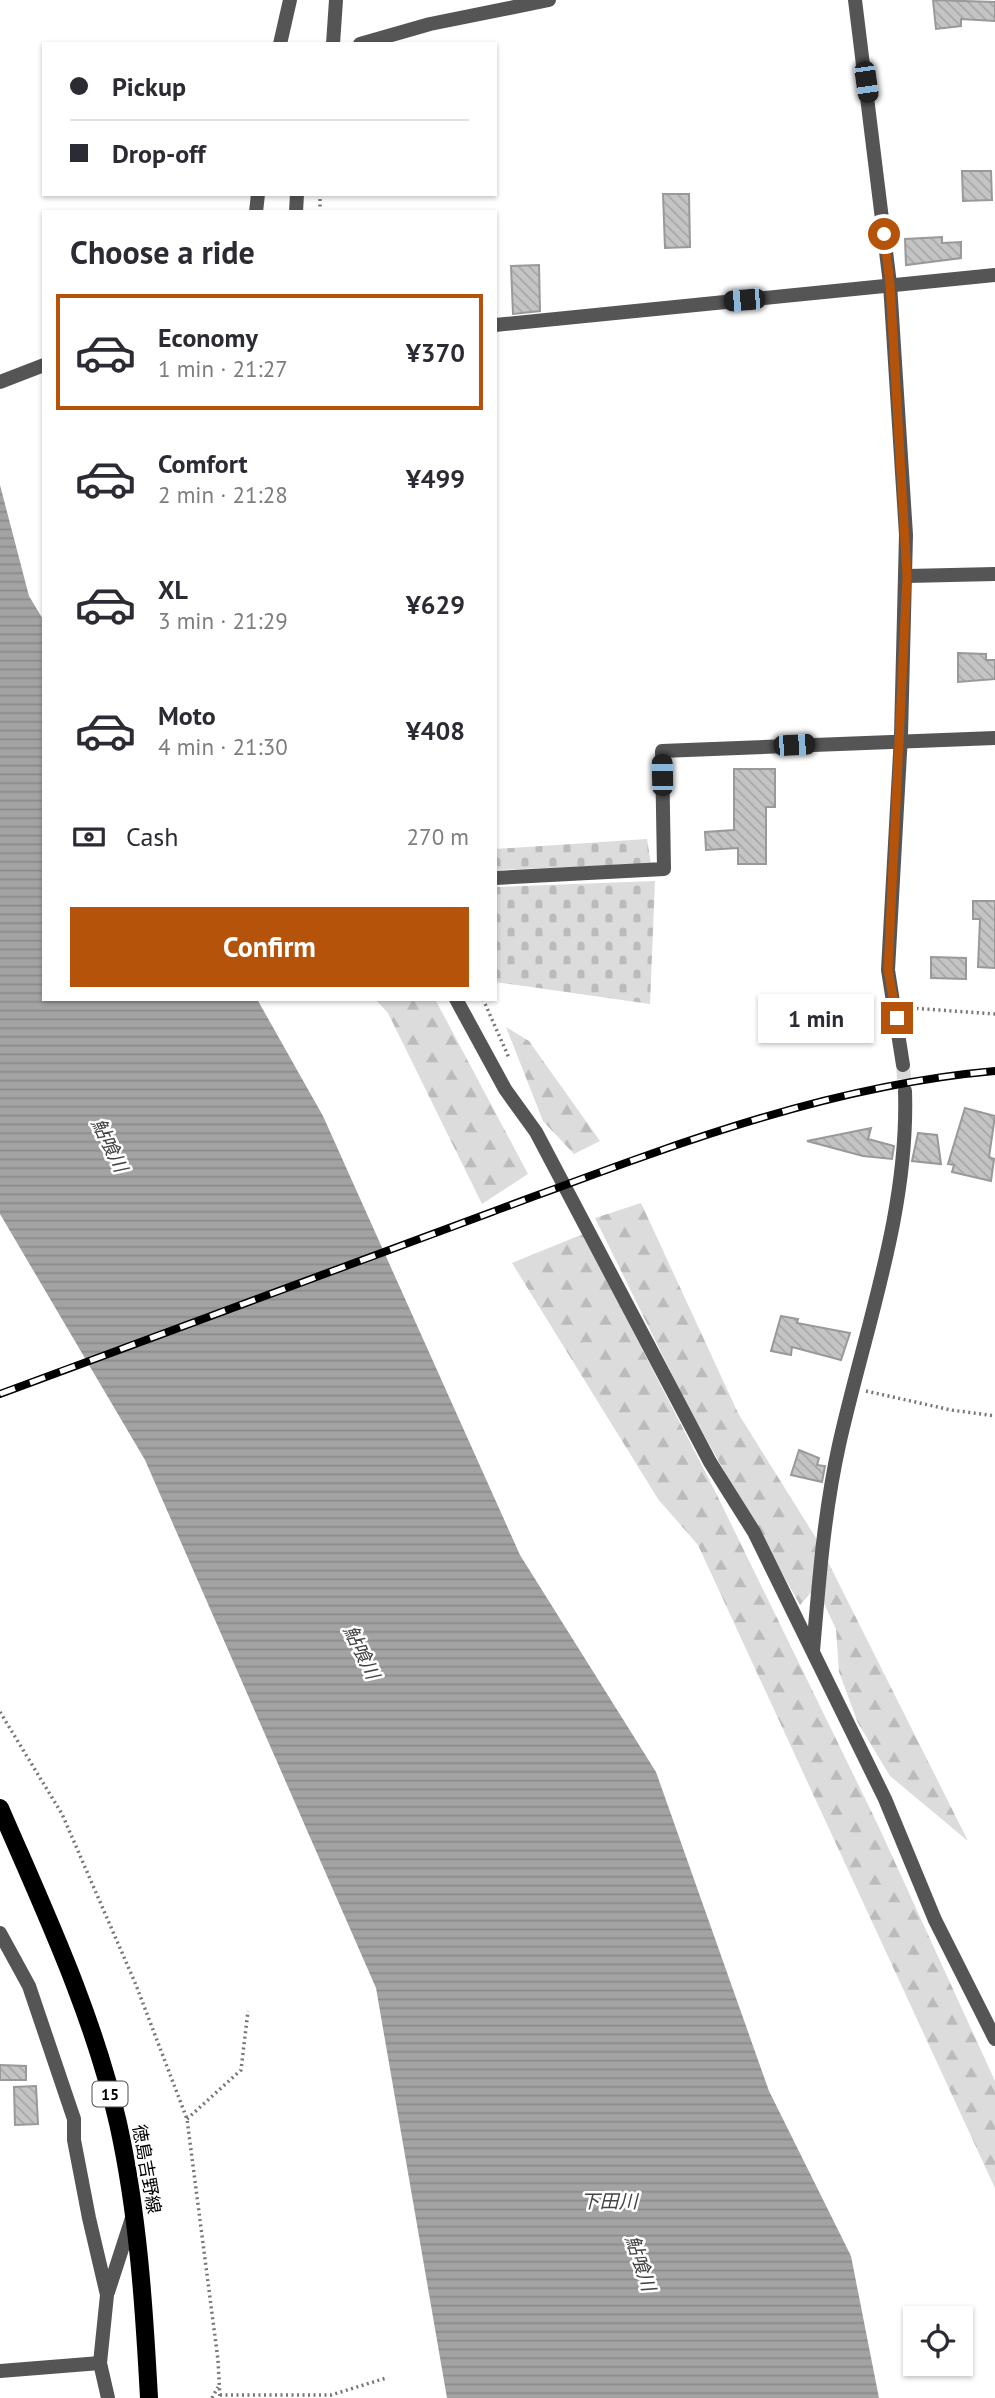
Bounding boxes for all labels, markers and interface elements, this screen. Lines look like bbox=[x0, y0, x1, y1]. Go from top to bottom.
car bbox=[853, 60, 880, 104]
text: Pickup bbox=[112, 70, 186, 103]
text: Drop-off bbox=[112, 137, 206, 170]
route start bbox=[868, 218, 900, 250]
text: Choose a ride bbox=[70, 231, 255, 273]
car bbox=[723, 288, 766, 312]
icon: car bbox=[74, 321, 137, 384]
text: Economy bbox=[158, 321, 258, 354]
text: ¥370 bbox=[406, 336, 465, 369]
text: 1 min · 21:27 bbox=[158, 354, 288, 383]
icon: car bbox=[74, 447, 137, 510]
text: Comfort bbox=[158, 447, 248, 480]
text: ¥499 bbox=[406, 462, 465, 495]
text: 2 min · 21:28 bbox=[158, 480, 288, 509]
icon: car bbox=[74, 573, 137, 636]
text: XL bbox=[158, 573, 188, 606]
text: ¥629 bbox=[406, 588, 465, 621]
text: 3 min · 21:29 bbox=[158, 606, 288, 635]
icon: car bbox=[74, 699, 137, 762]
text: Moto bbox=[158, 699, 216, 732]
text: ¥408 bbox=[406, 714, 465, 747]
text: 4 min · 21:30 bbox=[158, 732, 288, 761]
car bbox=[773, 733, 816, 757]
car bbox=[652, 754, 673, 796]
icon: cash bbox=[70, 818, 108, 856]
text: Cash bbox=[126, 820, 178, 853]
text: 270 m bbox=[407, 822, 469, 851]
button: Confirm bbox=[70, 907, 469, 987]
callout: 1 min bbox=[757, 993, 872, 1042]
route end bbox=[881, 1002, 913, 1034]
text: 1 min bbox=[788, 1004, 844, 1033]
water label: 鮎喰川 bbox=[87, 1114, 134, 1178]
water label: 鮎喰川 bbox=[339, 1621, 386, 1685]
road number: 15 bbox=[92, 2082, 128, 2106]
street label: 徳島吉野線 bbox=[128, 2123, 166, 2215]
water label: 下田川 bbox=[580, 2189, 639, 2213]
water label: 鮎喰川 bbox=[621, 2232, 662, 2296]
map controls bbox=[903, 2306, 973, 2376]
button: locate bbox=[903, 2306, 973, 2376]

